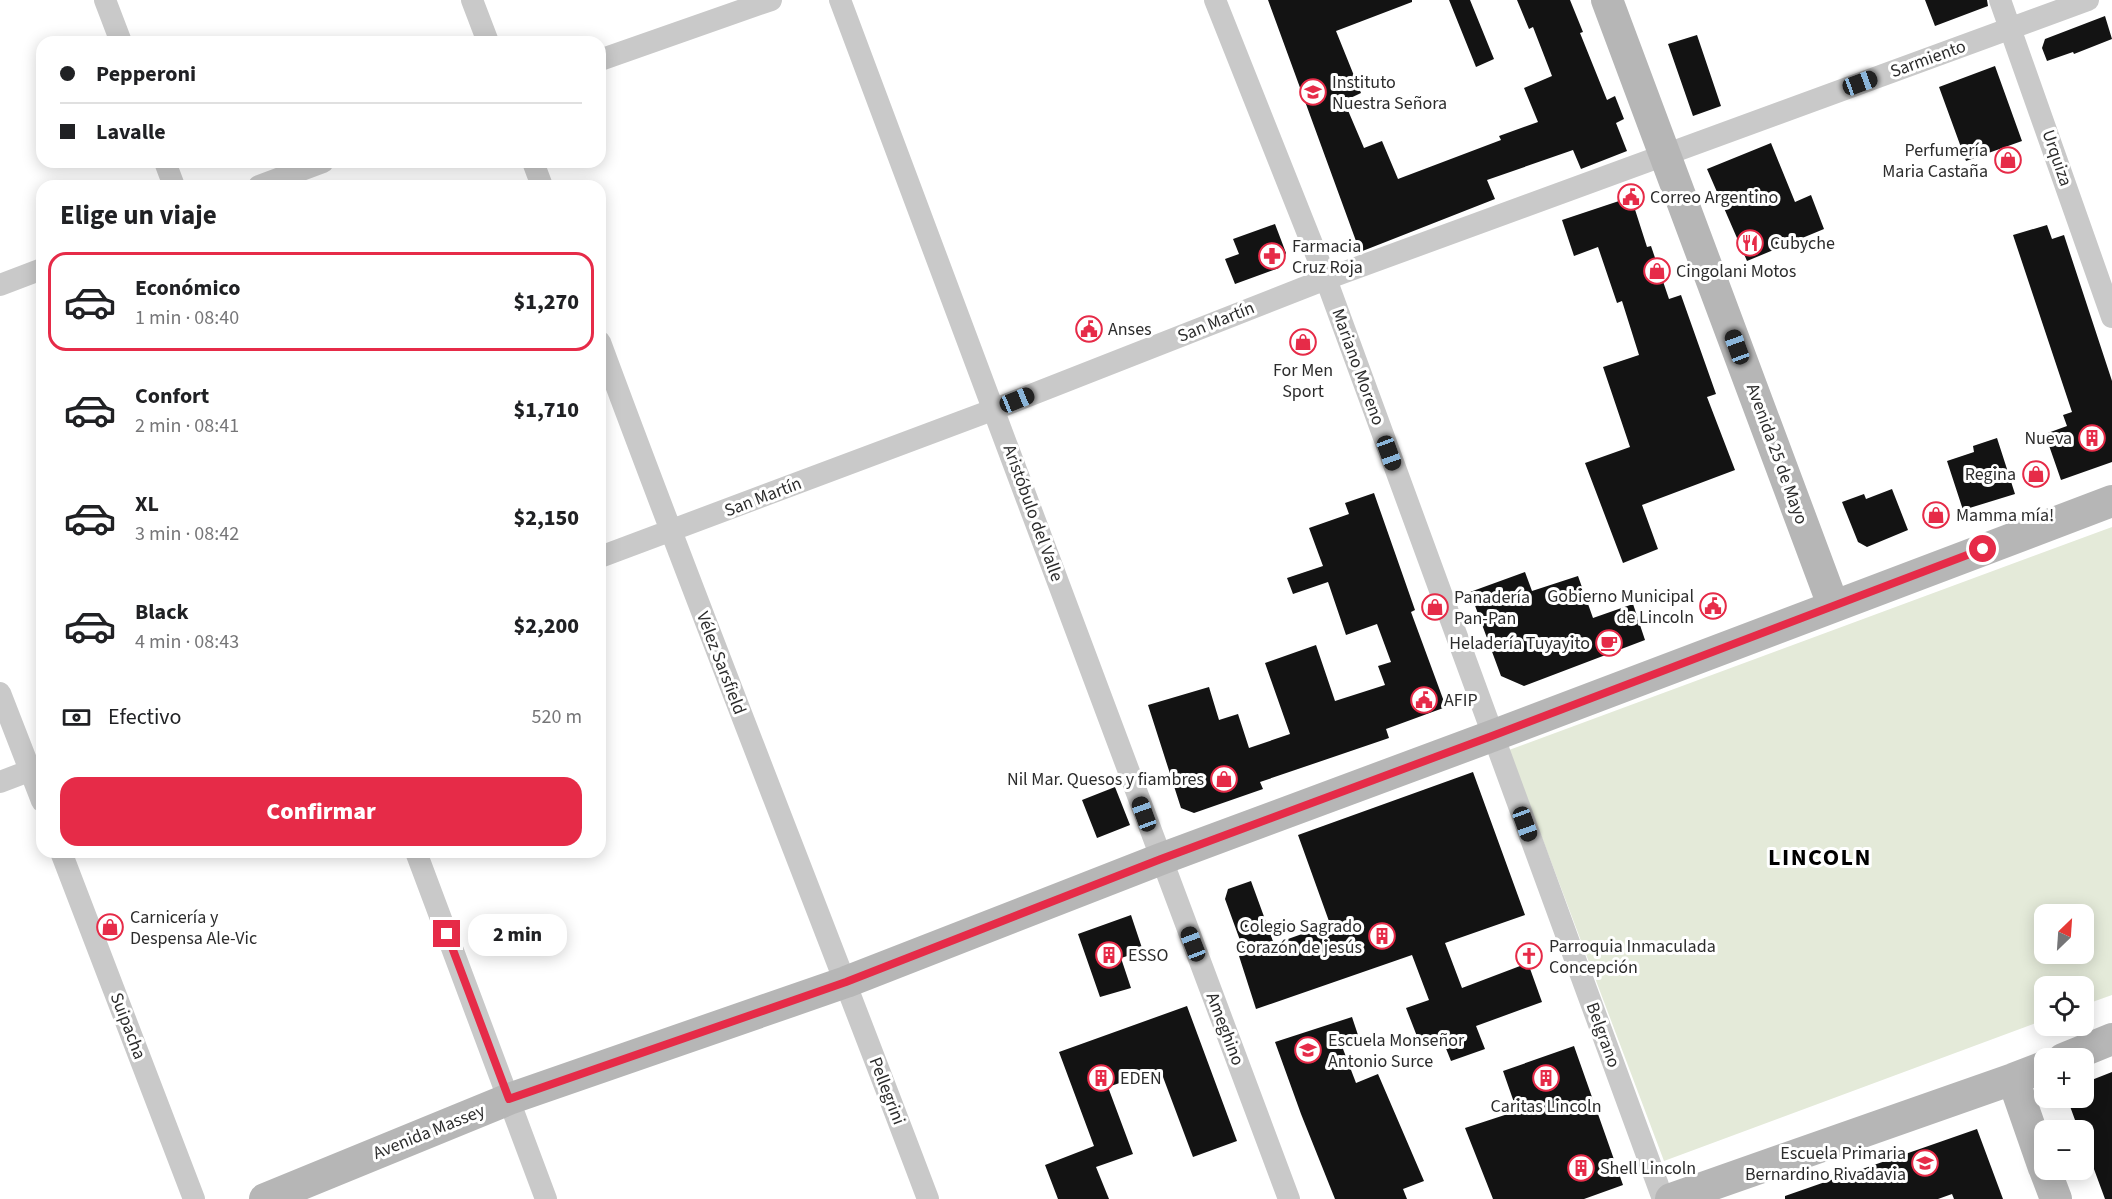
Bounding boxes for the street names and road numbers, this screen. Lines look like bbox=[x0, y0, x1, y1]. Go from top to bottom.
street label: Sarmiento bbox=[1887, 34, 1969, 84]
street label: Urquiza bbox=[2036, 126, 2078, 190]
street label: San Martín bbox=[1174, 295, 1258, 349]
street label: Mariano Moreno bbox=[1325, 305, 1391, 429]
street label: Avenida 25 de Mayo bbox=[1740, 380, 1814, 528]
street label: Aristóbulo del Valle bbox=[997, 441, 1069, 585]
street label: San Martín bbox=[721, 471, 805, 523]
street label: Vélez Sarsfield bbox=[690, 608, 752, 718]
street label: Suipacha bbox=[104, 989, 152, 1063]
street label: Ameghino bbox=[1200, 989, 1250, 1069]
street label: Belgrano bbox=[1580, 999, 1626, 1071]
street label: Pellegrini bbox=[863, 1054, 911, 1128]
street label: Avenida Massey bbox=[369, 1098, 489, 1166]

